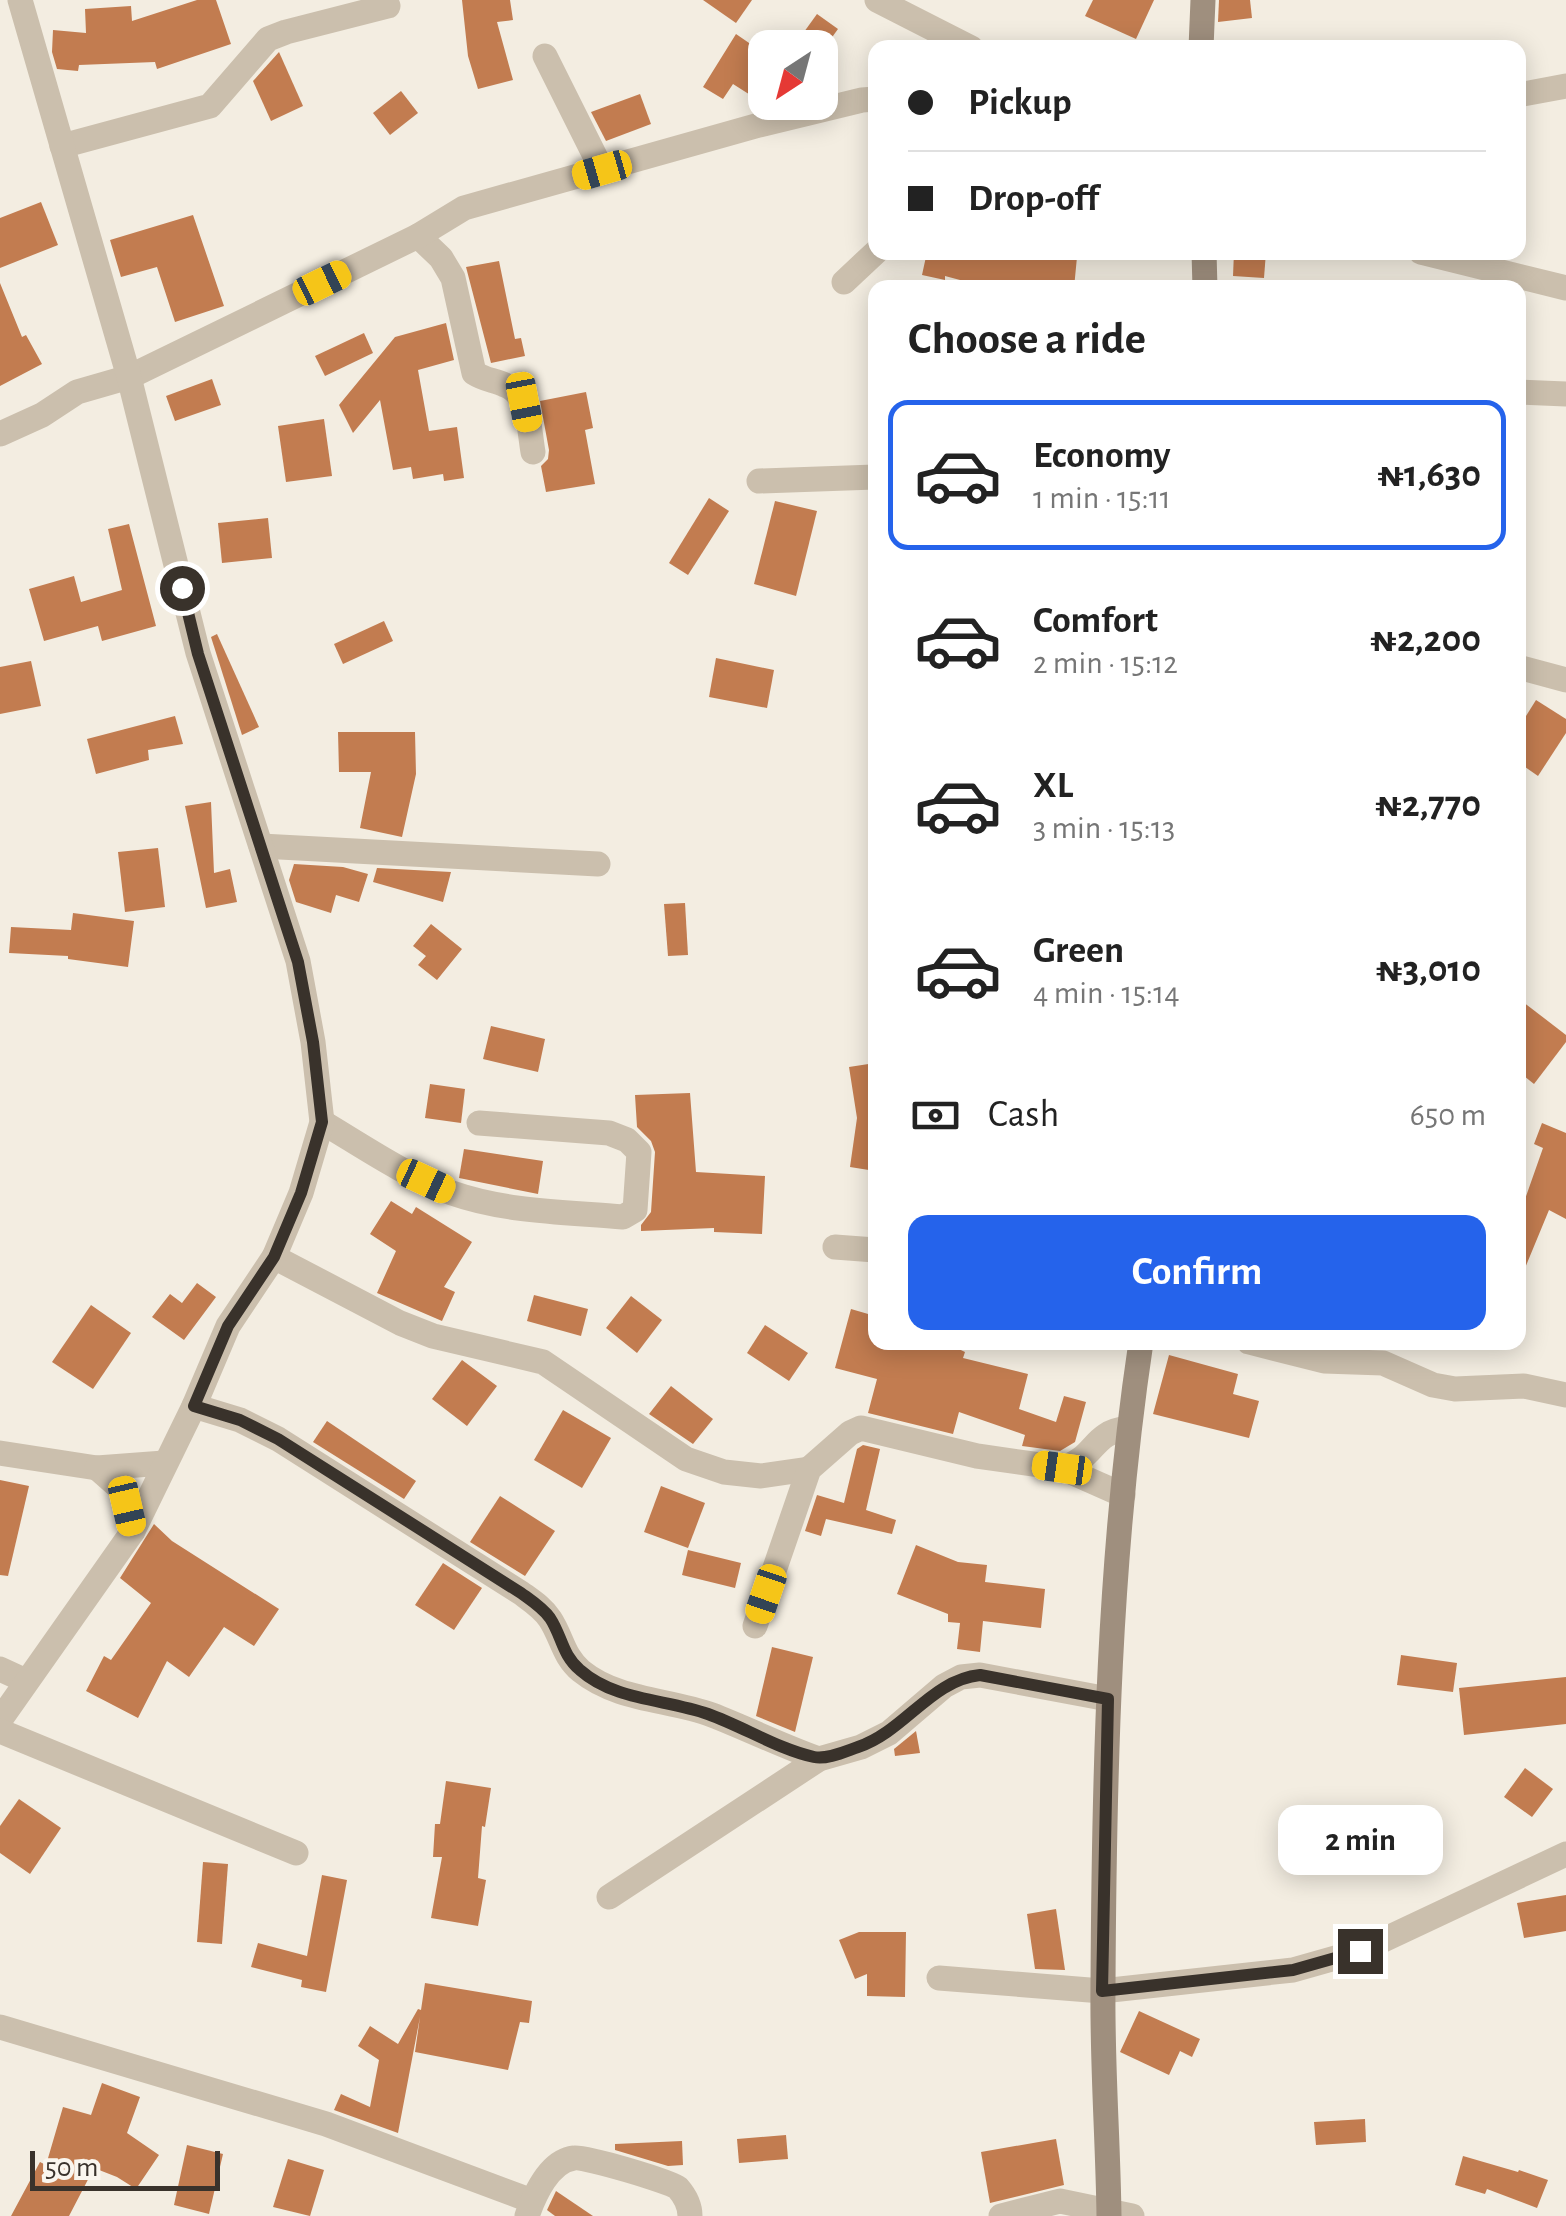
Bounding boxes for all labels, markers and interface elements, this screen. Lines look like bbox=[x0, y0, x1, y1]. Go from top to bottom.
north arrow bbox=[748, 30, 838, 120]
map controls bbox=[748, 30, 838, 120]
text: Pickup bbox=[968, 84, 1072, 122]
car bbox=[569, 147, 635, 193]
text: Drop-off bbox=[968, 180, 1099, 218]
car bbox=[288, 256, 356, 310]
text: Choose a ride bbox=[908, 317, 1146, 362]
car bbox=[504, 370, 544, 434]
icon: car bbox=[913, 430, 1003, 520]
text: Economy bbox=[1033, 437, 1171, 475]
text: ₦1,630 bbox=[1377, 456, 1481, 494]
text: 1 min · 15:11 bbox=[1033, 482, 1171, 514]
route start bbox=[160, 566, 205, 611]
icon: car bbox=[913, 595, 1003, 685]
text: Comfort bbox=[1033, 602, 1158, 640]
text: ₦2,200 bbox=[1370, 621, 1481, 659]
text: 2 min · 15:12 bbox=[1033, 647, 1178, 679]
icon: car bbox=[913, 760, 1003, 850]
text: XL bbox=[1033, 767, 1073, 805]
text: ₦2,770 bbox=[1375, 786, 1481, 824]
text: 3 min · 15:13 bbox=[1033, 812, 1175, 844]
icon: car bbox=[913, 925, 1003, 1015]
text: Green bbox=[1033, 932, 1124, 970]
text: ₦3,010 bbox=[1376, 951, 1481, 989]
text: 4 min · 15:14 bbox=[1033, 977, 1180, 1009]
icon: cash bbox=[908, 1088, 963, 1143]
text: Cash bbox=[988, 1096, 1059, 1134]
text: 650 m bbox=[1410, 1099, 1486, 1131]
car bbox=[392, 1155, 460, 1207]
button: Confirm bbox=[908, 1215, 1486, 1330]
car bbox=[1030, 1449, 1094, 1487]
car bbox=[106, 1473, 148, 1539]
car bbox=[742, 1561, 790, 1627]
callout: 2 min bbox=[1278, 1806, 1442, 1876]
text: 2 min bbox=[1325, 1824, 1396, 1856]
route end bbox=[1338, 1929, 1383, 1974]
scale bar bbox=[30, 2146, 220, 2190]
text: 50 m bbox=[45, 2154, 99, 2182]

